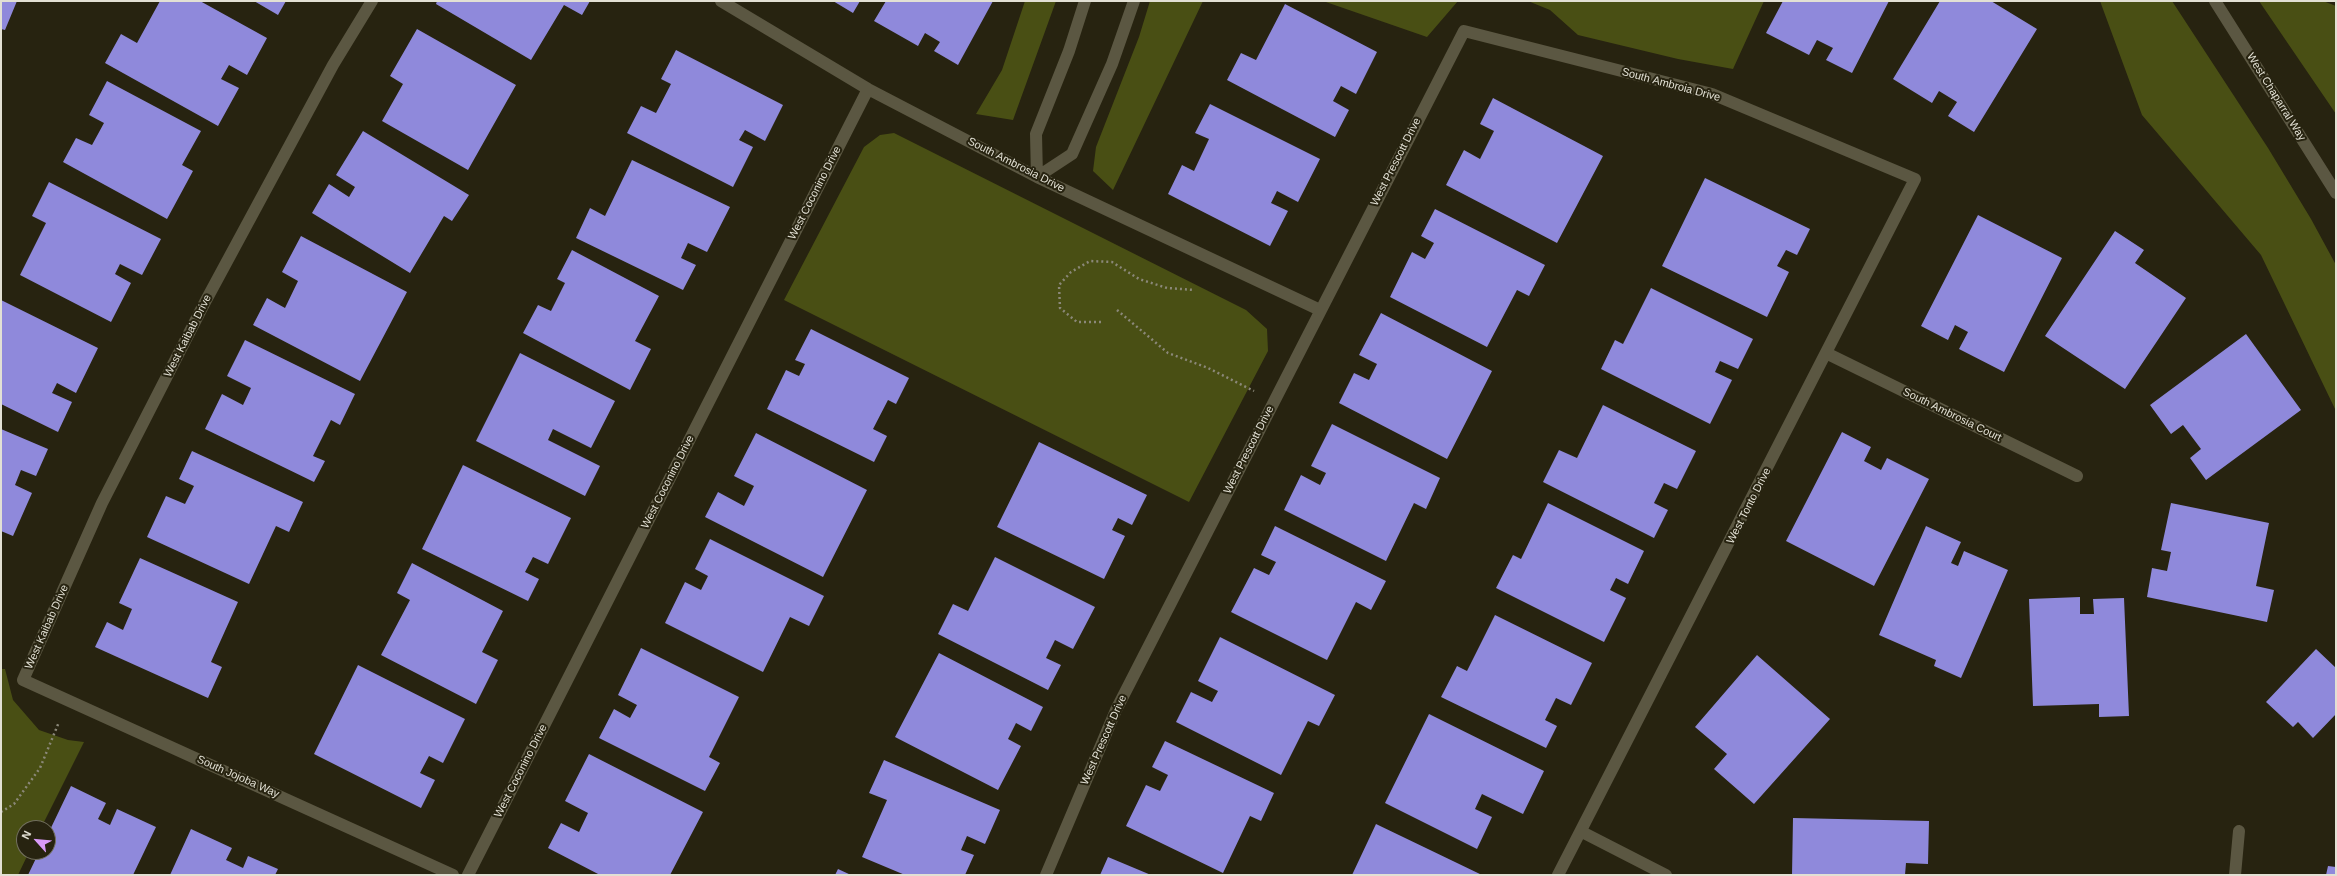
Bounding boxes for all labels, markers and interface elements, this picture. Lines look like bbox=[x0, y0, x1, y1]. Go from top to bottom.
street label: West Chaparral Way bbox=[2244, 51, 2308, 143]
street label: South Ambroia Drive bbox=[1620, 65, 1722, 105]
street label: West Prescott Drive bbox=[1368, 116, 1424, 208]
street label: South Ambrosia Drive bbox=[965, 135, 1067, 195]
street label: West Coconino Drive bbox=[786, 144, 844, 242]
street label: West Kaibab Drive bbox=[161, 293, 215, 379]
street label: South Ambrosia Court bbox=[1900, 385, 2004, 445]
street label: West Prescott Drive bbox=[1221, 404, 1277, 496]
street label: West Coconino Drive bbox=[639, 433, 697, 531]
street label: West Tonto Drive bbox=[1724, 466, 1774, 546]
street label: West Kaibab Drive bbox=[22, 583, 72, 671]
street label: West Prescott Drive bbox=[1078, 693, 1130, 787]
street label: West Coconino Drive bbox=[492, 722, 550, 820]
street label: South Jojoba Way bbox=[195, 753, 281, 801]
north arrow bbox=[16, 820, 56, 860]
text: N bbox=[19, 829, 33, 841]

